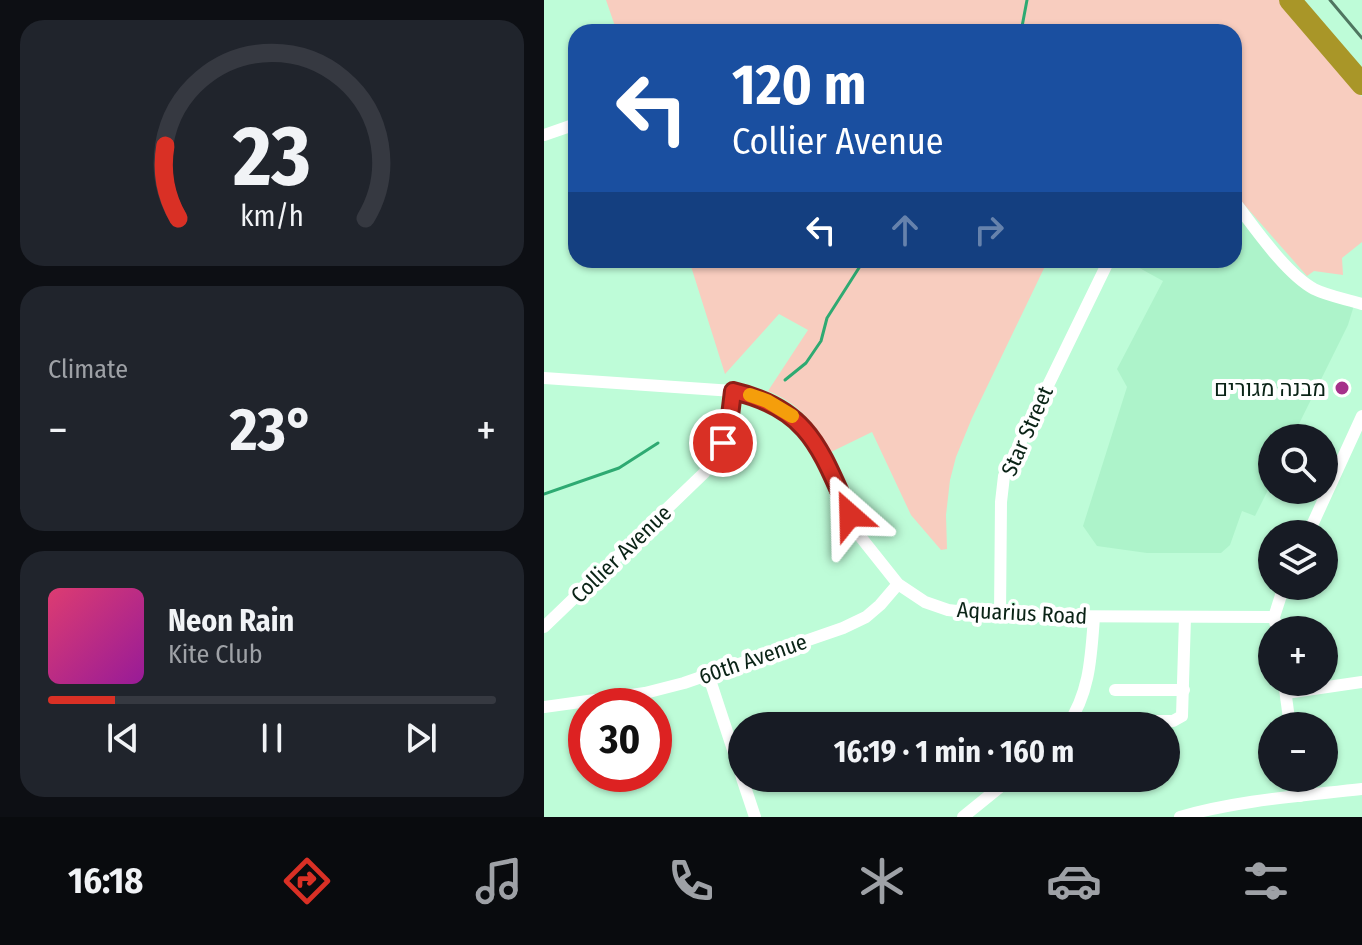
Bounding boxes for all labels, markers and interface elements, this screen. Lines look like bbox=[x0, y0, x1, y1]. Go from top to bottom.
text: 120 m bbox=[732, 52, 867, 119]
icon: left bbox=[600, 56, 704, 160]
text: 23 bbox=[232, 106, 311, 206]
text: Collier Avenue bbox=[732, 120, 944, 164]
text: km/h bbox=[240, 199, 304, 234]
icon: left bbox=[799, 208, 843, 252]
icon: ahead bbox=[883, 208, 927, 252]
icon: right bbox=[967, 208, 1011, 252]
text: Climate bbox=[48, 354, 128, 385]
place label: מבנה מגורים bbox=[1214, 375, 1326, 402]
marker: מבנה מגורים bbox=[1333, 379, 1351, 397]
street label: Star Street bbox=[995, 381, 1059, 480]
text: 23° bbox=[230, 394, 314, 466]
text: − bbox=[48, 404, 68, 457]
text: + bbox=[476, 404, 496, 457]
pin bbox=[689, 409, 757, 477]
icon: arrive bbox=[701, 421, 745, 465]
map controls bbox=[1258, 424, 1338, 792]
button: search bbox=[1258, 424, 1338, 504]
position arrow bbox=[808, 473, 892, 557]
street label: Collier Avenue bbox=[565, 499, 677, 609]
button: layers bbox=[1258, 520, 1338, 600]
street label: Aquarius Road bbox=[956, 596, 1088, 630]
text: Neon Rain bbox=[168, 603, 294, 639]
button: + bbox=[1258, 616, 1338, 696]
street label: 60th Avenue bbox=[695, 628, 811, 690]
text: Kite Club bbox=[168, 639, 263, 670]
speed limit sign: 30 bbox=[568, 688, 672, 792]
button: − bbox=[1258, 712, 1338, 792]
icon: previous bbox=[101, 716, 145, 760]
icon: pause bbox=[250, 716, 294, 760]
icon: next bbox=[399, 716, 443, 760]
text: 16:19 · 1 min · 160 m bbox=[834, 734, 1074, 770]
icon: directions bbox=[279, 853, 335, 909]
icon: music bbox=[471, 853, 527, 909]
icon: phone bbox=[663, 853, 719, 909]
icon: climate bbox=[854, 853, 910, 909]
icon: car bbox=[1046, 853, 1102, 909]
icon: filters bbox=[1238, 853, 1294, 909]
text: 16:18 bbox=[68, 859, 143, 903]

